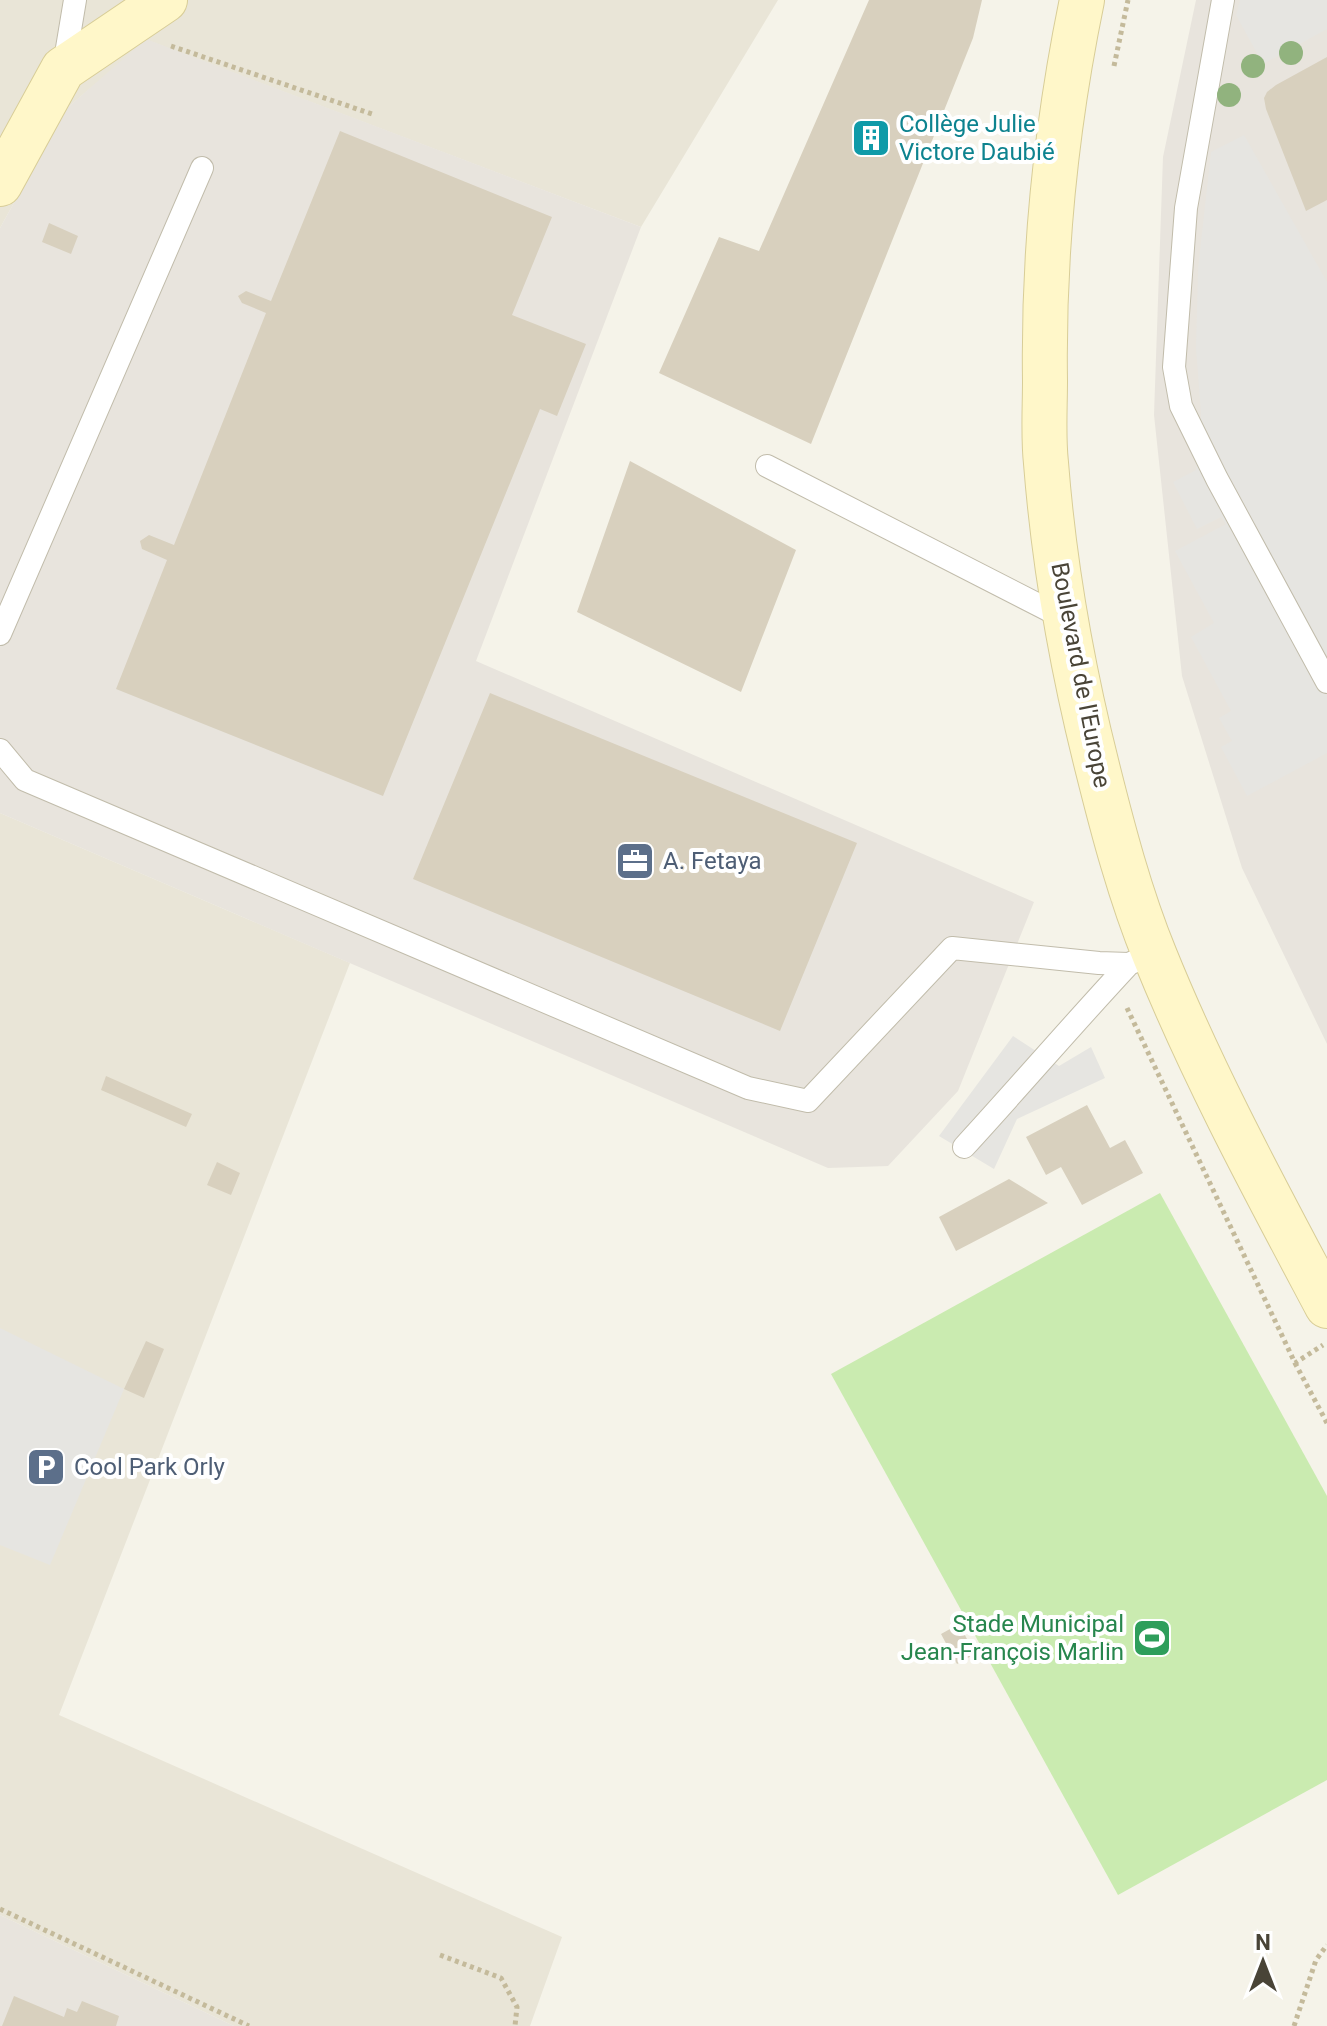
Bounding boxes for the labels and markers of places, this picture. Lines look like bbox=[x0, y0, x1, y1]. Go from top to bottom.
place label: Collège Julie Victore Daubié bbox=[899, 110, 1055, 166]
building icon: Collège Julie Victore Daubié bbox=[850, 117, 892, 159]
office icon: A. Fetaya bbox=[614, 840, 656, 882]
place label: A. Fetaya bbox=[663, 847, 762, 875]
parking icon: Cool Park Orly bbox=[25, 1446, 67, 1488]
place label: Cool Park Orly bbox=[74, 1453, 226, 1481]
place label: Stade Municipal Jean-François Marlin bbox=[901, 1610, 1124, 1666]
sports icon: Stade Municipal Jean-François Marlin bbox=[1131, 1617, 1173, 1659]

